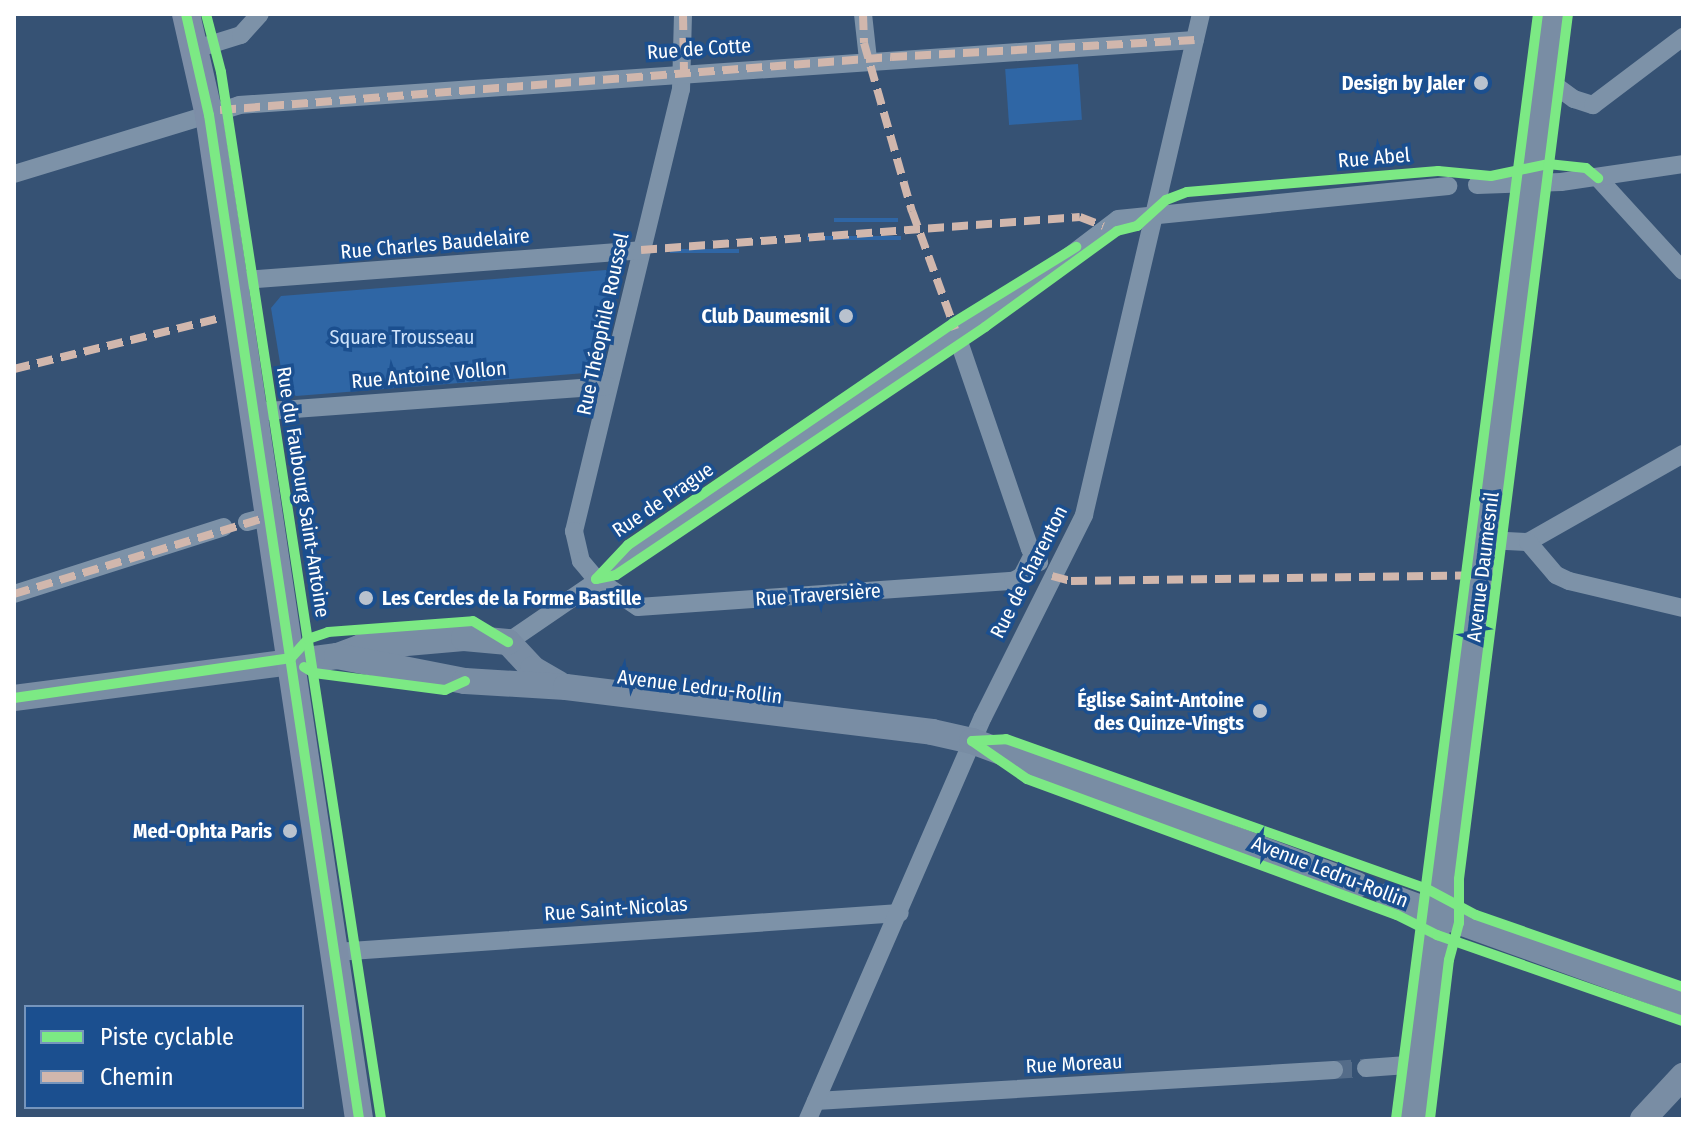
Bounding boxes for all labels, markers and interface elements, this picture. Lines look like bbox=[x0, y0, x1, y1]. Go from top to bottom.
street label: Rue de Cotte bbox=[646, 33, 752, 65]
place label: Design by Jaler bbox=[1342, 71, 1465, 95]
marker: Design by Jaler bbox=[1472, 74, 1490, 92]
street label: Rue Abel bbox=[1337, 143, 1411, 173]
street label: Rue Charles Baudelaire bbox=[339, 224, 531, 264]
street label: Rue Théophile Roussel bbox=[572, 231, 634, 417]
place label: Club Daumesnil bbox=[702, 304, 830, 328]
marker: Club Daumesnil bbox=[837, 307, 855, 325]
park label: Square Trousseau bbox=[330, 325, 474, 349]
street label: Rue Antoine Vollon bbox=[350, 356, 508, 394]
street label: Rue du Faubourg Saint-Antoine bbox=[271, 365, 335, 619]
street label: Rue de Prague bbox=[608, 457, 718, 543]
street label: Avenue Daumesnil bbox=[1462, 491, 1504, 643]
street label: Rue de Charenton bbox=[985, 502, 1073, 642]
street label: Rue Traversière bbox=[755, 579, 881, 611]
place label: Les Cercles de la Forme Bastille bbox=[382, 586, 641, 610]
marker: Les Cercles de la Forme Bastille bbox=[357, 589, 375, 607]
street label: Avenue Ledru-Rollin bbox=[616, 665, 784, 709]
place label: Église Saint-Antoine des Quinze-Vingts bbox=[1077, 688, 1244, 735]
marker: Église Saint-Antoine des Quinze-Vingts bbox=[1251, 702, 1269, 720]
place label: Med-Ophta Paris bbox=[133, 819, 272, 843]
marker: Med-Ophta Paris bbox=[279, 820, 301, 842]
street label: Avenue Ledru-Rollin bbox=[1248, 831, 1412, 913]
street label: Rue Saint-Nicolas bbox=[544, 892, 688, 926]
legend bbox=[24, 1005, 304, 1109]
text: Piste cyclable bbox=[100, 1023, 234, 1051]
street label: Rue Moreau bbox=[1025, 1049, 1123, 1079]
text: Chemin bbox=[100, 1063, 174, 1091]

